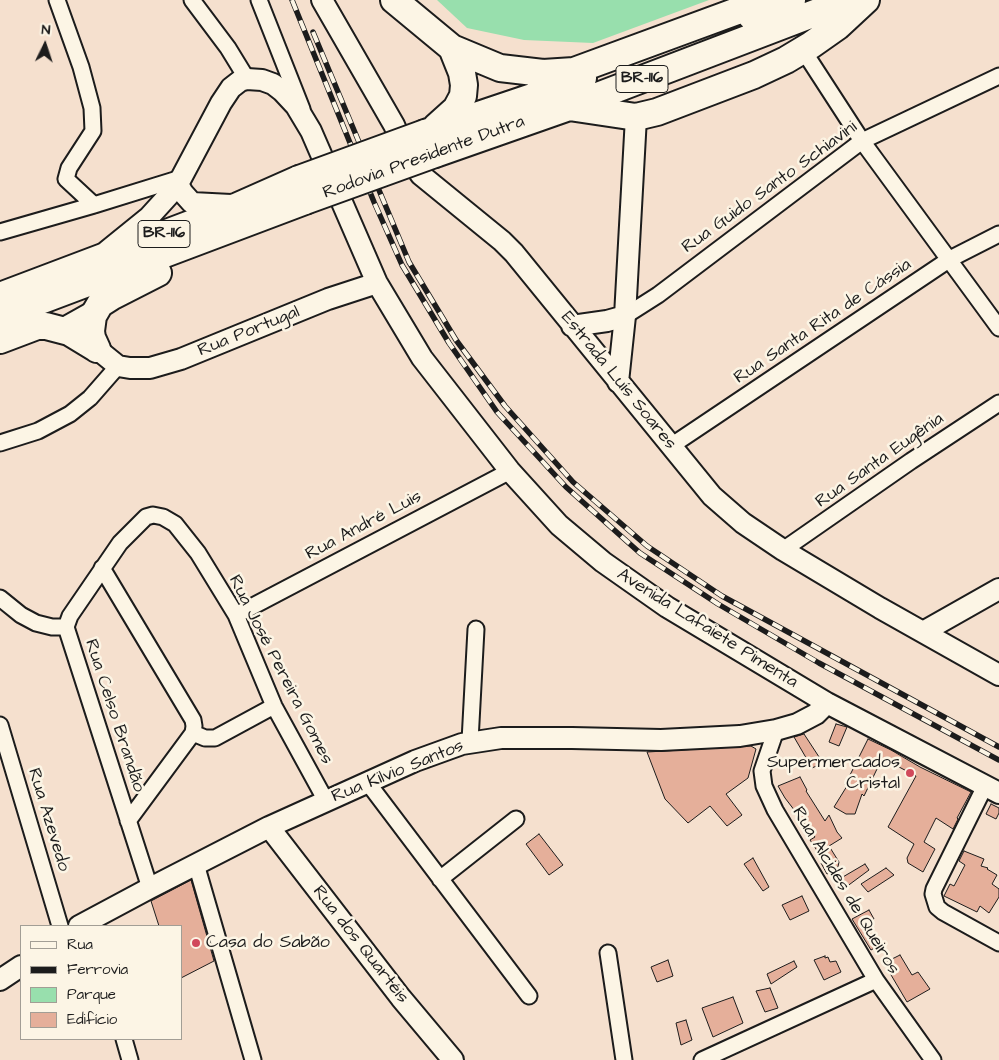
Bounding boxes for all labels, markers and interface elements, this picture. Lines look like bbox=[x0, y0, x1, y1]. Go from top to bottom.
north arrow bbox=[20, 20, 70, 70]
text: N bbox=[41, 20, 51, 40]
road number: BR-116 bbox=[616, 66, 668, 92]
street label: Rodovia Presidente Dutra bbox=[320, 111, 528, 205]
street label: Rua Guido Santo Schiavini bbox=[678, 117, 862, 259]
road number: BR-116 bbox=[138, 220, 190, 248]
street label: Rua Santa Rita de Cássia bbox=[730, 255, 916, 389]
street label: Rua Portugal bbox=[195, 302, 303, 362]
street label: Estrada Luís Soares bbox=[556, 307, 680, 455]
street label: Rua Santa Eugênia bbox=[812, 409, 948, 513]
street label: Rua André Luis bbox=[302, 486, 426, 566]
street label: Avenida Lafaiete Pimenta bbox=[612, 564, 802, 694]
street label: Rua José Pereira Gomes bbox=[223, 572, 337, 768]
street label: Rua Celso Brandão bbox=[79, 637, 149, 795]
street label: Rua Kilvio Santos bbox=[329, 736, 467, 808]
place label: Supermercados Cristal bbox=[767, 752, 900, 794]
street label: Rua Azevedo bbox=[22, 766, 74, 874]
marker: Supermercados Cristal bbox=[904, 767, 916, 779]
street label: Rua Alcides de Queiros bbox=[786, 803, 904, 979]
street label: Rua dos Quartéis bbox=[307, 882, 413, 1008]
legend bbox=[20, 925, 182, 1040]
place label: Casa do Sabão bbox=[206, 932, 330, 954]
text: Rua bbox=[67, 934, 93, 955]
marker: Casa do Sabão bbox=[190, 937, 202, 949]
text: Ferrovia bbox=[67, 959, 128, 980]
text: Parque bbox=[67, 984, 116, 1005]
text: Edifício bbox=[67, 1009, 117, 1030]

